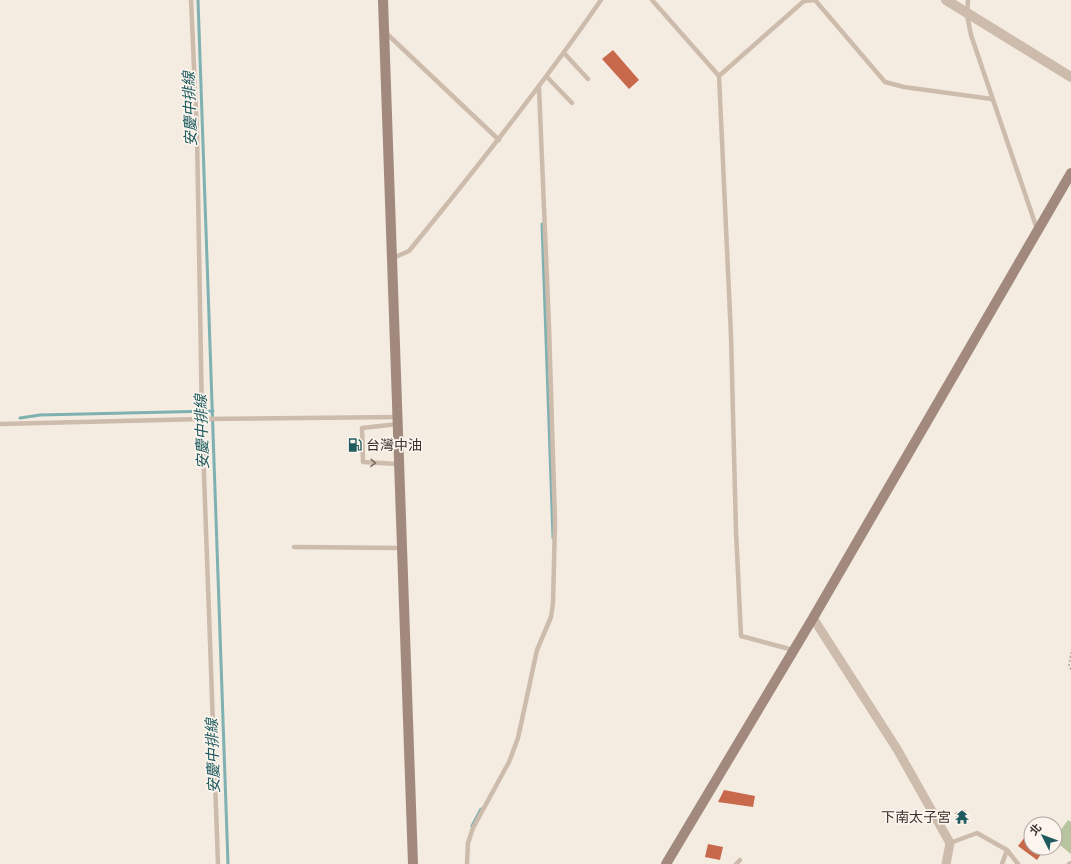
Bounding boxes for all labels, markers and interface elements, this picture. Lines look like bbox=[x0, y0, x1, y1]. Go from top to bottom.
water label: 安慶中排線 bbox=[179, 69, 201, 147]
water label: 安慶中排線 bbox=[191, 392, 213, 470]
place label: 台灣中油 bbox=[366, 436, 422, 455]
fuel station icon: 台灣中油 bbox=[347, 437, 363, 453]
one-way arrow bbox=[370, 458, 376, 467]
water label: 安慶中排線 bbox=[202, 716, 224, 794]
place label: 下南太子宮 bbox=[881, 808, 951, 827]
temple icon: 下南太子宮 bbox=[954, 809, 970, 825]
north arrow bbox=[1023, 816, 1063, 856]
text: 北 bbox=[1027, 821, 1045, 839]

